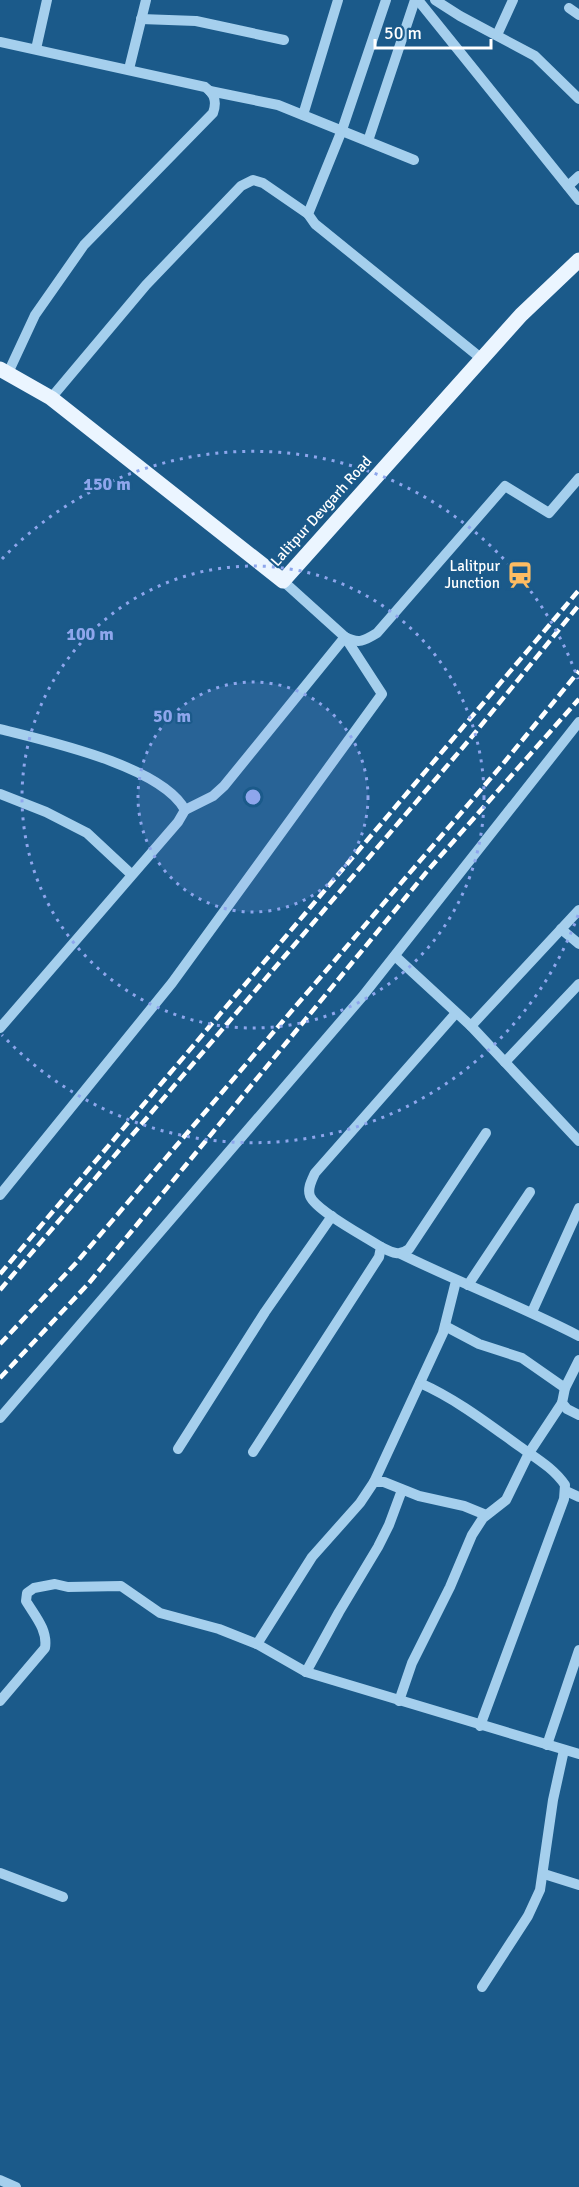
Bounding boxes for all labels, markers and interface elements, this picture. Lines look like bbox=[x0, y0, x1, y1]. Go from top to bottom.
scale bar bbox=[375, 12, 490, 50]
text: 50 m bbox=[384, 22, 422, 44]
street label: Lalitpur Devgarh Road bbox=[267, 452, 375, 570]
text: 150 m bbox=[83, 473, 131, 495]
place label: Lalitpur Junction bbox=[444, 557, 500, 592]
station icon: Lalitpur Junction bbox=[505, 560, 535, 590]
text: 100 m bbox=[66, 623, 114, 645]
text: 50 m bbox=[153, 705, 191, 727]
centre of rings bbox=[243, 787, 263, 807]

